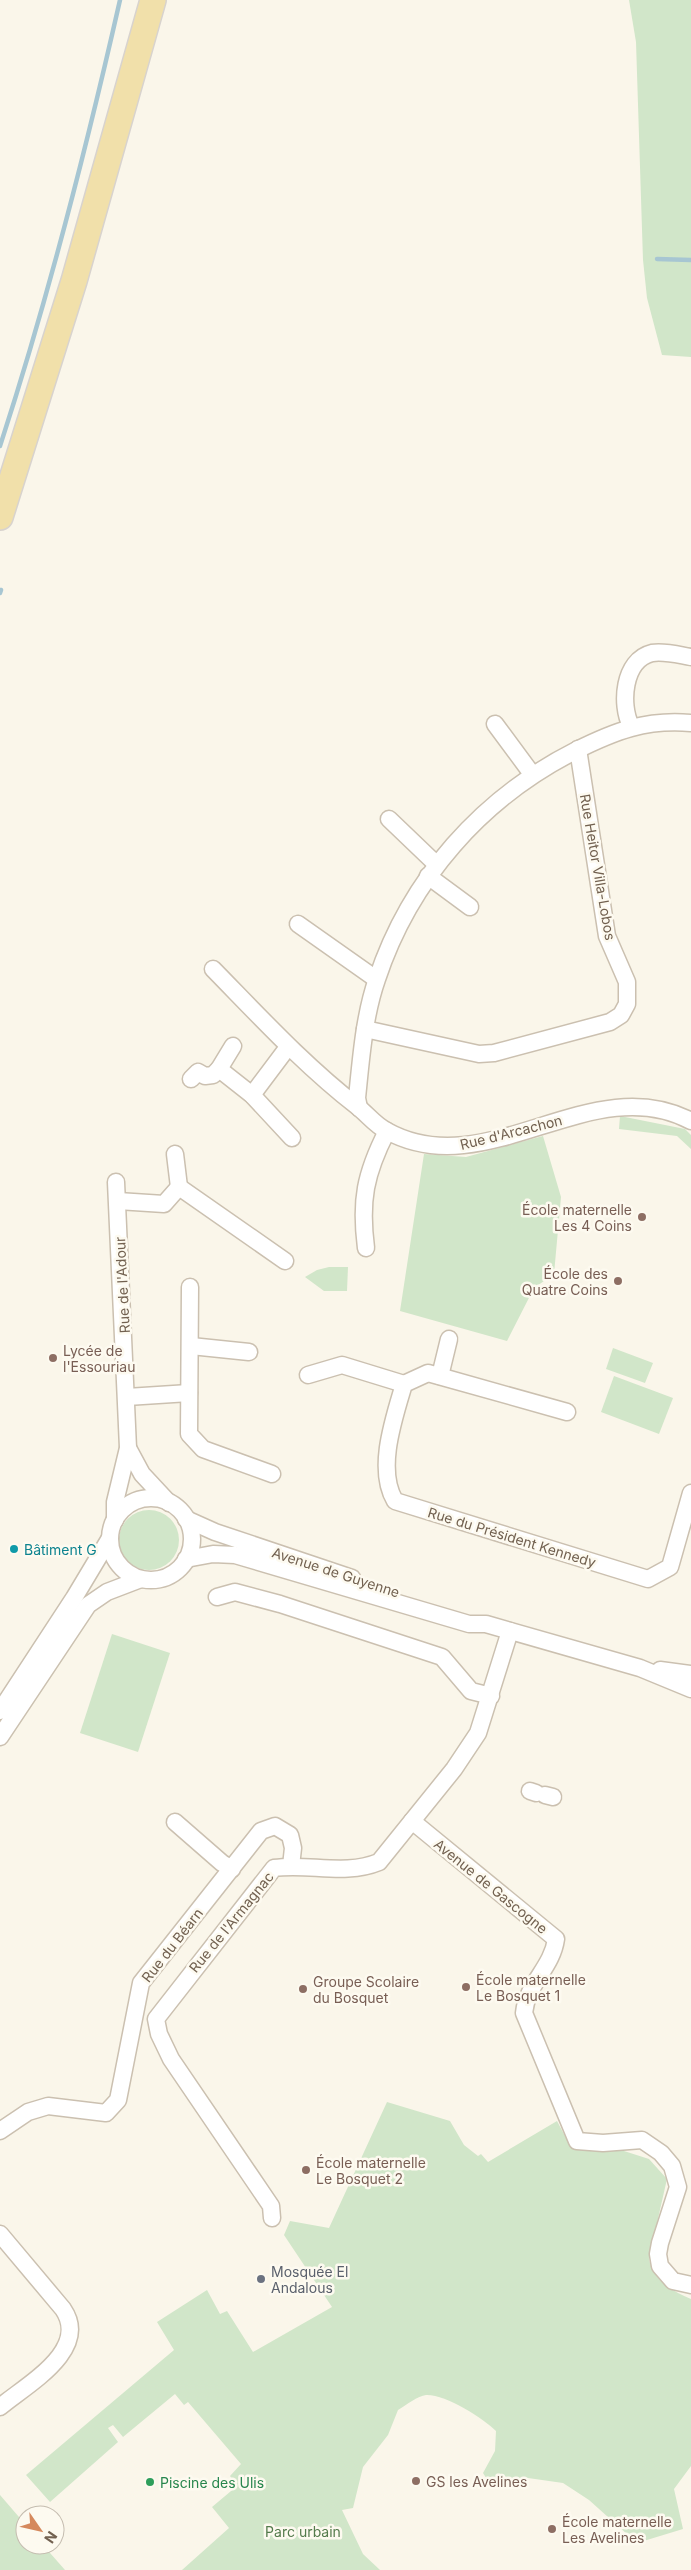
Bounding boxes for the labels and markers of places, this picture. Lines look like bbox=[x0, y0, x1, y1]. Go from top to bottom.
place label: École maternelle Les 4 Coins bbox=[522, 1201, 632, 1234]
marker: École maternelle Les 4 Coins bbox=[636, 1211, 648, 1223]
place label: École des Quatre Coins bbox=[522, 1265, 608, 1298]
marker: École des Quatre Coins bbox=[612, 1275, 624, 1287]
place label: Lycée de l'Essouriau bbox=[63, 1342, 135, 1375]
marker: Lycée de l'Essouriau bbox=[47, 1352, 59, 1364]
place label: Bâtiment G bbox=[24, 1541, 97, 1558]
marker: Bâtiment G bbox=[8, 1543, 20, 1555]
place label: École maternelle Le Bosquet 1 bbox=[476, 1971, 586, 2004]
place label: Groupe Scolaire du Bosquet bbox=[313, 1973, 419, 2006]
marker: École maternelle Le Bosquet 1 bbox=[460, 1981, 472, 1993]
marker: Groupe Scolaire du Bosquet bbox=[297, 1983, 309, 1995]
place label: École maternelle Le Bosquet 2 bbox=[316, 2154, 426, 2187]
marker: École maternelle Le Bosquet 2 bbox=[300, 2164, 312, 2176]
place label: Mosquée El Andalous bbox=[271, 2263, 348, 2296]
marker: Mosquée El Andalous bbox=[255, 2273, 267, 2285]
place label: GS les Avelines bbox=[426, 2473, 527, 2490]
place label: Piscine des Ulis bbox=[160, 2474, 264, 2491]
marker: GS les Avelines bbox=[410, 2475, 422, 2487]
marker: Piscine des Ulis bbox=[144, 2476, 156, 2488]
place label: École maternelle Les Avelines bbox=[562, 2513, 672, 2546]
marker: École maternelle Les Avelines bbox=[546, 2523, 558, 2535]

